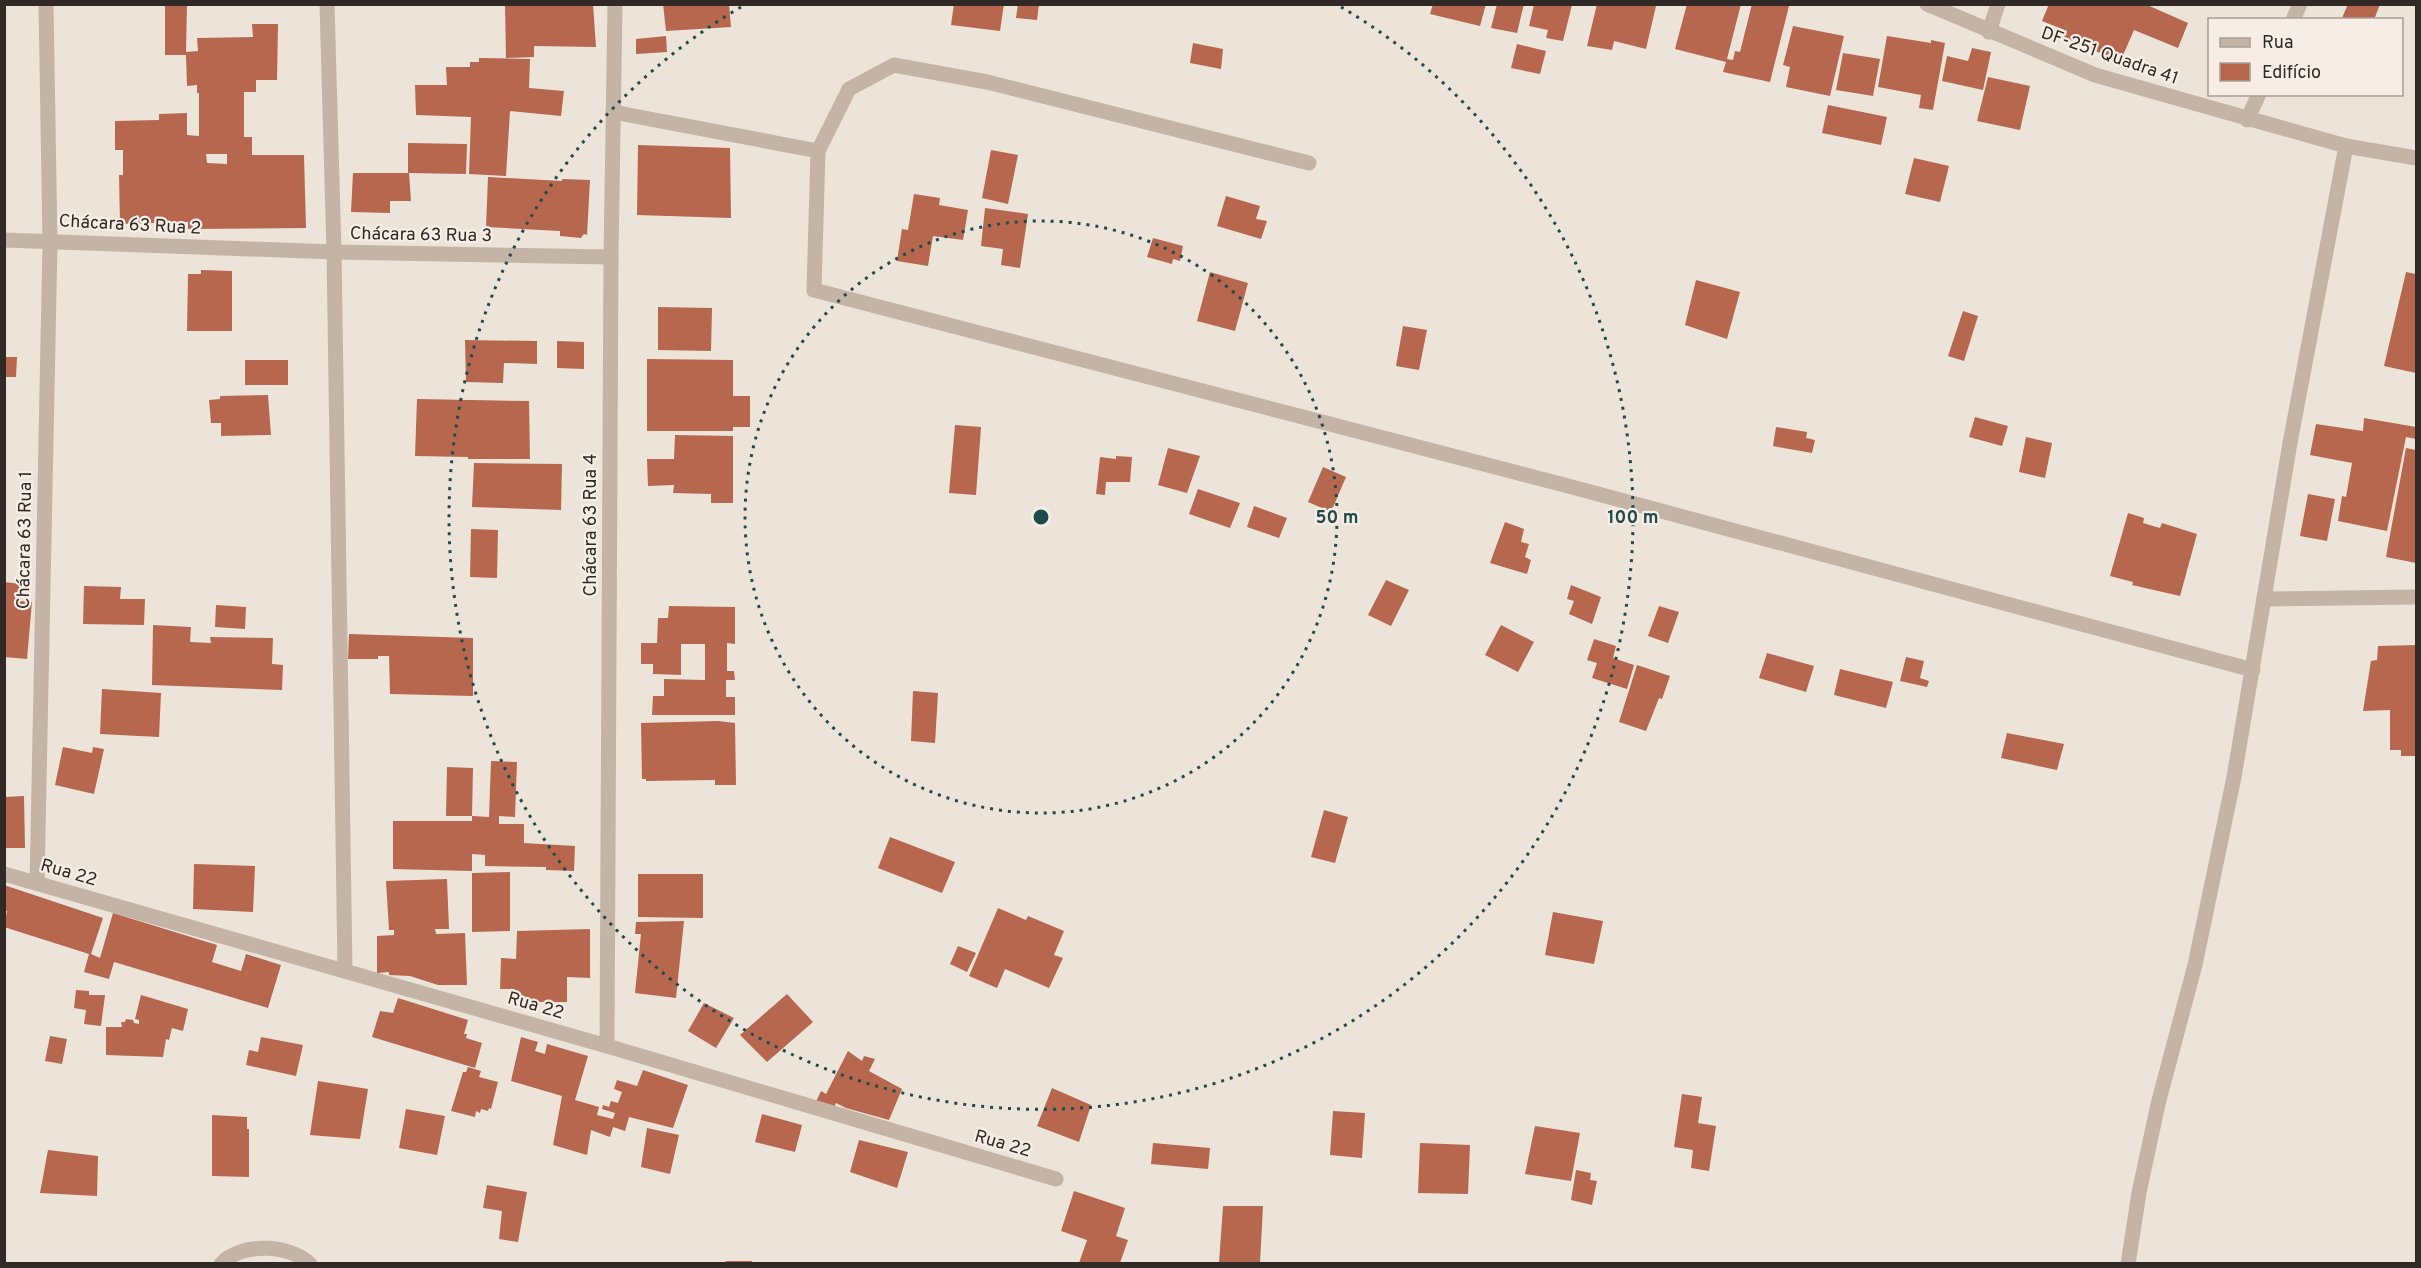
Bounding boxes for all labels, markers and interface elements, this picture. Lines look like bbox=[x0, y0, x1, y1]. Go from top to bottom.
legend bbox=[2208, 18, 2403, 96]
street label: DF-251 Quadra 41 bbox=[2038, 22, 2181, 91]
text: Rua bbox=[2262, 32, 2293, 55]
text: Edifício bbox=[2262, 62, 2321, 85]
street label: Chácara 63 Rua 2 bbox=[58, 210, 202, 241]
street label: Chácara 63 Rua 3 bbox=[350, 223, 492, 248]
street label: Chácara 63 Rua 4 bbox=[580, 454, 603, 596]
street label: Chácara 63 Rua 1 bbox=[13, 471, 38, 609]
centre of rings bbox=[1031, 507, 1051, 527]
text: 50 m bbox=[1315, 507, 1359, 530]
text: 100 m bbox=[1607, 507, 1659, 530]
street label: Rua 22 bbox=[38, 854, 99, 892]
street label: Rua 22 bbox=[505, 987, 566, 1025]
street label: Rua 22 bbox=[972, 1125, 1033, 1163]

